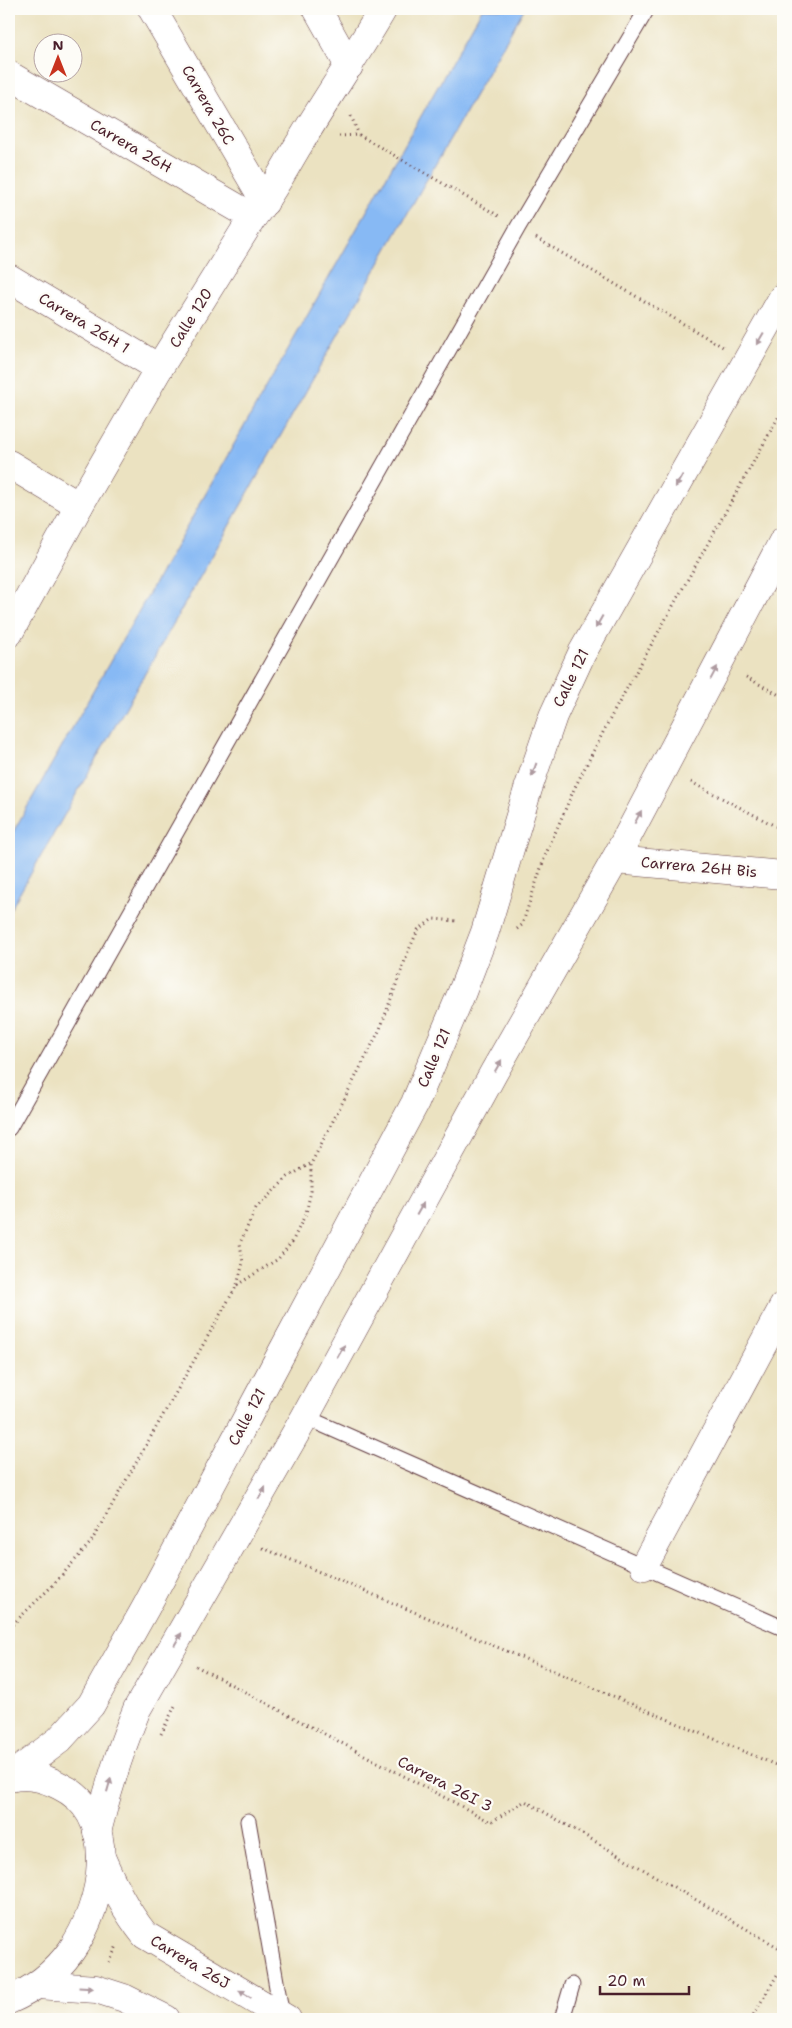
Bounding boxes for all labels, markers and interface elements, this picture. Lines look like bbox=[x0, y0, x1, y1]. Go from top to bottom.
north arrow bbox=[32, 32, 82, 82]
text: N bbox=[52, 36, 64, 54]
street label: Carrera 26C bbox=[177, 61, 239, 149]
street label: Carrera 26H bbox=[87, 115, 175, 177]
street label: Calle 120 bbox=[165, 284, 217, 352]
street label: Carrera 26H 1 bbox=[35, 288, 133, 358]
one-way arrow bbox=[755, 333, 764, 346]
one-way arrow bbox=[675, 474, 684, 487]
one-way arrow bbox=[595, 616, 604, 629]
street label: Calle 121 bbox=[548, 646, 594, 710]
one-way arrow bbox=[710, 666, 718, 680]
one-way arrow bbox=[530, 763, 537, 778]
one-way arrow bbox=[634, 809, 642, 824]
street label: Carrera 26H Bis bbox=[640, 852, 758, 882]
street label: Calle 121 bbox=[413, 1025, 455, 1091]
one-way arrow bbox=[493, 1060, 502, 1073]
one-way arrow bbox=[415, 1202, 424, 1215]
one-way arrow bbox=[337, 1345, 346, 1358]
street label: Calle 121 bbox=[224, 1385, 270, 1449]
one-way arrow bbox=[258, 1485, 266, 1500]
one-way arrow bbox=[173, 1632, 182, 1645]
street label: Carrera 26I 3 bbox=[394, 1751, 496, 1817]
one-way arrow bbox=[105, 1777, 113, 1792]
street label: Carrera 26J bbox=[147, 1930, 233, 1994]
scale bar bbox=[600, 1963, 688, 1995]
text: 20 m bbox=[607, 1971, 646, 1991]
one-way arrow bbox=[79, 1985, 95, 1993]
one-way arrow bbox=[238, 1990, 251, 1999]

